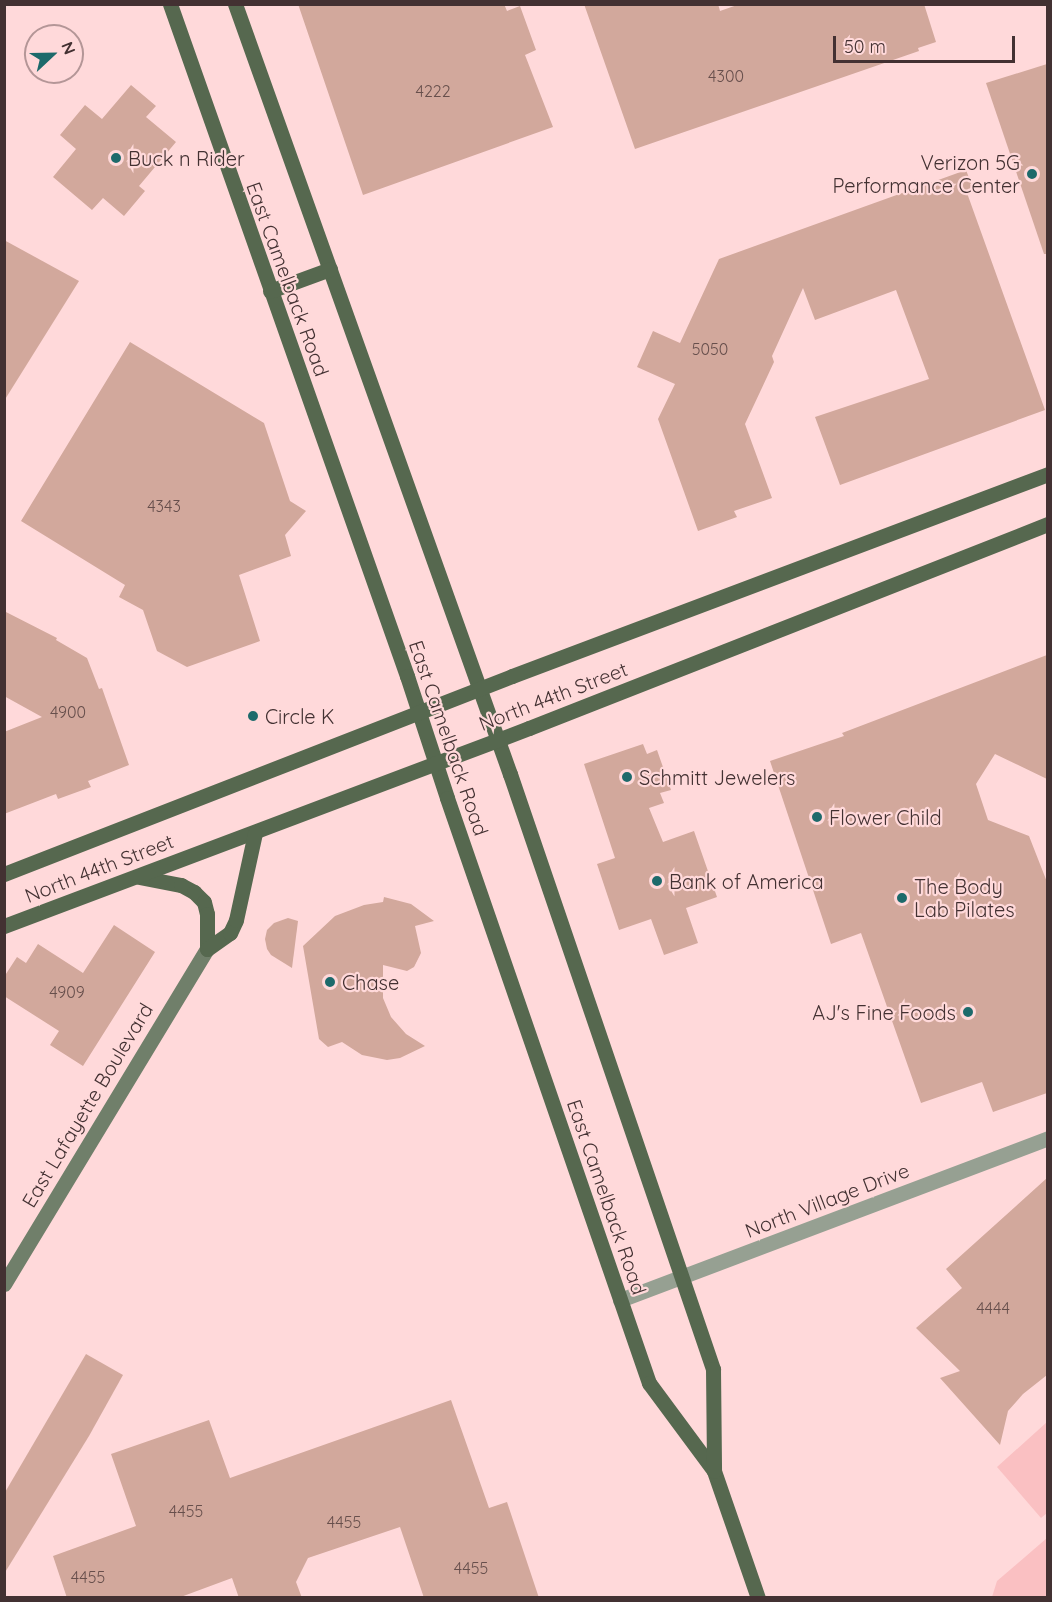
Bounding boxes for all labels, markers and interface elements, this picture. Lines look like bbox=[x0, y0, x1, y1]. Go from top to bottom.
north arrow bbox=[24, 24, 84, 84]
scale bar bbox=[836, 24, 1018, 62]
text: 50 m bbox=[844, 35, 886, 58]
text: N bbox=[57, 39, 80, 57]
house number: 4300 bbox=[708, 66, 744, 86]
house number: 4222 bbox=[415, 81, 451, 101]
place label: Buck n Rider bbox=[128, 146, 245, 170]
place label: Verizon 5G Performance Center bbox=[832, 150, 1020, 197]
marker: Buck n Rider bbox=[109, 151, 123, 165]
marker: Verizon 5G Performance Center bbox=[1025, 167, 1039, 181]
street label: East Camelback Road bbox=[242, 179, 334, 379]
house number: 5050 bbox=[692, 339, 728, 359]
house number: 4343 bbox=[147, 496, 181, 516]
street label: East Camelback Road bbox=[404, 637, 494, 839]
street label: North 44th Street bbox=[475, 657, 631, 735]
house number: 4900 bbox=[50, 702, 86, 722]
place label: Circle K bbox=[265, 704, 335, 728]
marker: Circle K bbox=[246, 709, 260, 723]
place label: Schmitt Jewelers bbox=[639, 765, 795, 789]
marker: Schmitt Jewelers bbox=[620, 770, 634, 784]
place label: Flower Child bbox=[829, 805, 942, 829]
marker: Flower Child bbox=[810, 810, 824, 824]
street label: North 44th Street bbox=[21, 829, 177, 907]
place label: Bank of America bbox=[669, 869, 824, 893]
marker: Bank of America bbox=[650, 874, 664, 888]
place label: The Body Lab Pilates bbox=[914, 874, 1015, 921]
marker: The Body Lab Pilates bbox=[895, 891, 909, 905]
place label: Chase bbox=[342, 970, 399, 994]
marker: Chase bbox=[323, 975, 337, 989]
house number: 4909 bbox=[49, 982, 85, 1002]
street label: East Lafayette Boulevard bbox=[16, 999, 158, 1211]
place label: AJ's Fine Foods bbox=[812, 1000, 956, 1024]
marker: AJ's Fine Foods bbox=[961, 1005, 975, 1019]
street label: East Camelback Road bbox=[562, 1096, 652, 1298]
street label: North Village Drive bbox=[742, 1158, 912, 1242]
house number: 4444 bbox=[976, 1298, 1010, 1318]
house number: 4455 bbox=[169, 1501, 203, 1521]
house number: 4455 bbox=[327, 1512, 361, 1532]
house number: 4455 bbox=[454, 1558, 488, 1578]
house number: 4455 bbox=[71, 1567, 105, 1587]

